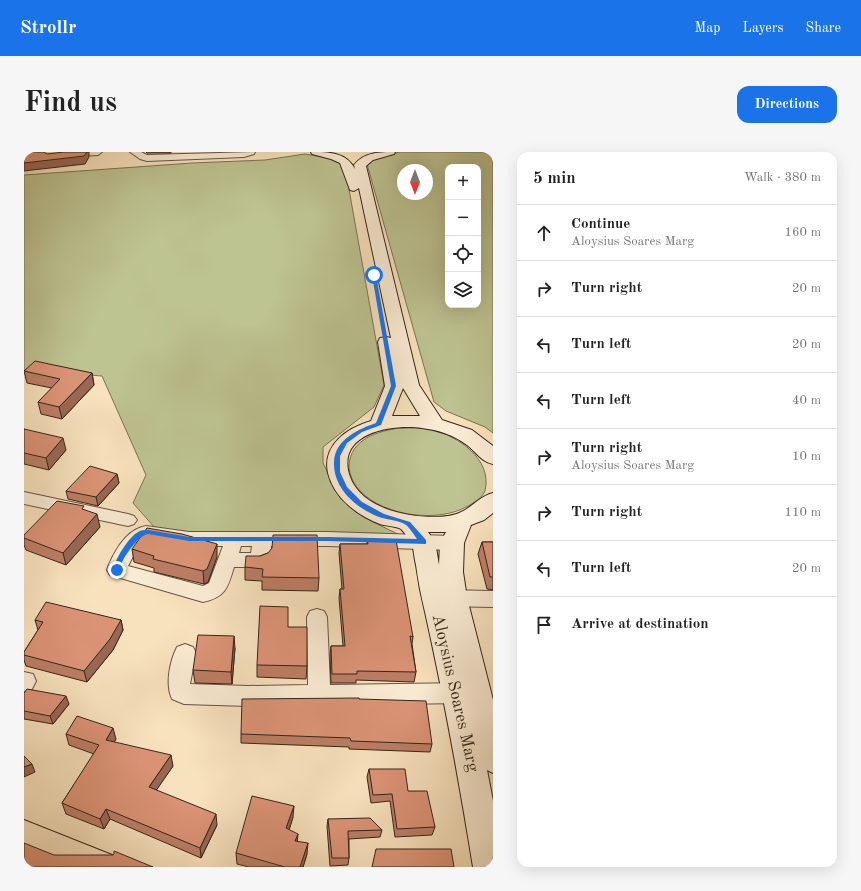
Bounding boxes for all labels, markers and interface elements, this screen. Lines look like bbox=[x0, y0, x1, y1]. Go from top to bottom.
text: Strollr bbox=[20, 19, 76, 38]
text: Map bbox=[695, 21, 721, 35]
text: Layers bbox=[743, 21, 784, 35]
text: Share bbox=[806, 21, 841, 35]
button: Directions bbox=[737, 86, 837, 123]
text: Find us bbox=[24, 90, 117, 118]
north arrow bbox=[397, 164, 433, 200]
map controls bbox=[445, 164, 481, 308]
button: + bbox=[445, 164, 481, 200]
text: 5 min bbox=[533, 170, 576, 187]
text: Walk · 380 m bbox=[744, 171, 821, 184]
button: − bbox=[445, 200, 481, 236]
text: Continue bbox=[571, 217, 630, 232]
icon: ahead bbox=[533, 222, 555, 244]
text: 160 m bbox=[784, 226, 821, 239]
text: Aloysius Soares Marg bbox=[571, 235, 694, 248]
button: locate bbox=[445, 236, 481, 272]
route start bbox=[365, 266, 383, 284]
button: layers bbox=[445, 272, 481, 308]
icon: right bbox=[533, 278, 555, 300]
text: Turn right bbox=[571, 281, 642, 296]
text: 20 m bbox=[792, 282, 821, 295]
icon: left bbox=[533, 334, 555, 356]
text: Turn left bbox=[571, 337, 631, 352]
text: 20 m bbox=[792, 338, 821, 351]
icon: left bbox=[533, 390, 555, 412]
text: Turn left bbox=[571, 393, 631, 408]
text: 40 m bbox=[792, 394, 821, 407]
text: Turn right bbox=[571, 441, 642, 456]
icon: right bbox=[533, 446, 555, 468]
text: 10 m bbox=[792, 450, 821, 463]
text: Aloysius Soares Marg bbox=[571, 459, 694, 472]
icon: right bbox=[533, 502, 555, 524]
text: Turn right bbox=[571, 505, 642, 520]
text: 110 m bbox=[784, 506, 821, 519]
icon: left bbox=[533, 558, 555, 580]
route end bbox=[108, 561, 126, 579]
text: Turn left bbox=[571, 561, 631, 576]
text: 20 m bbox=[792, 562, 821, 575]
street label: Aloysius Soares Marg bbox=[429, 613, 481, 773]
icon: arrive bbox=[533, 614, 555, 636]
text: Arrive at destination bbox=[571, 617, 709, 632]

